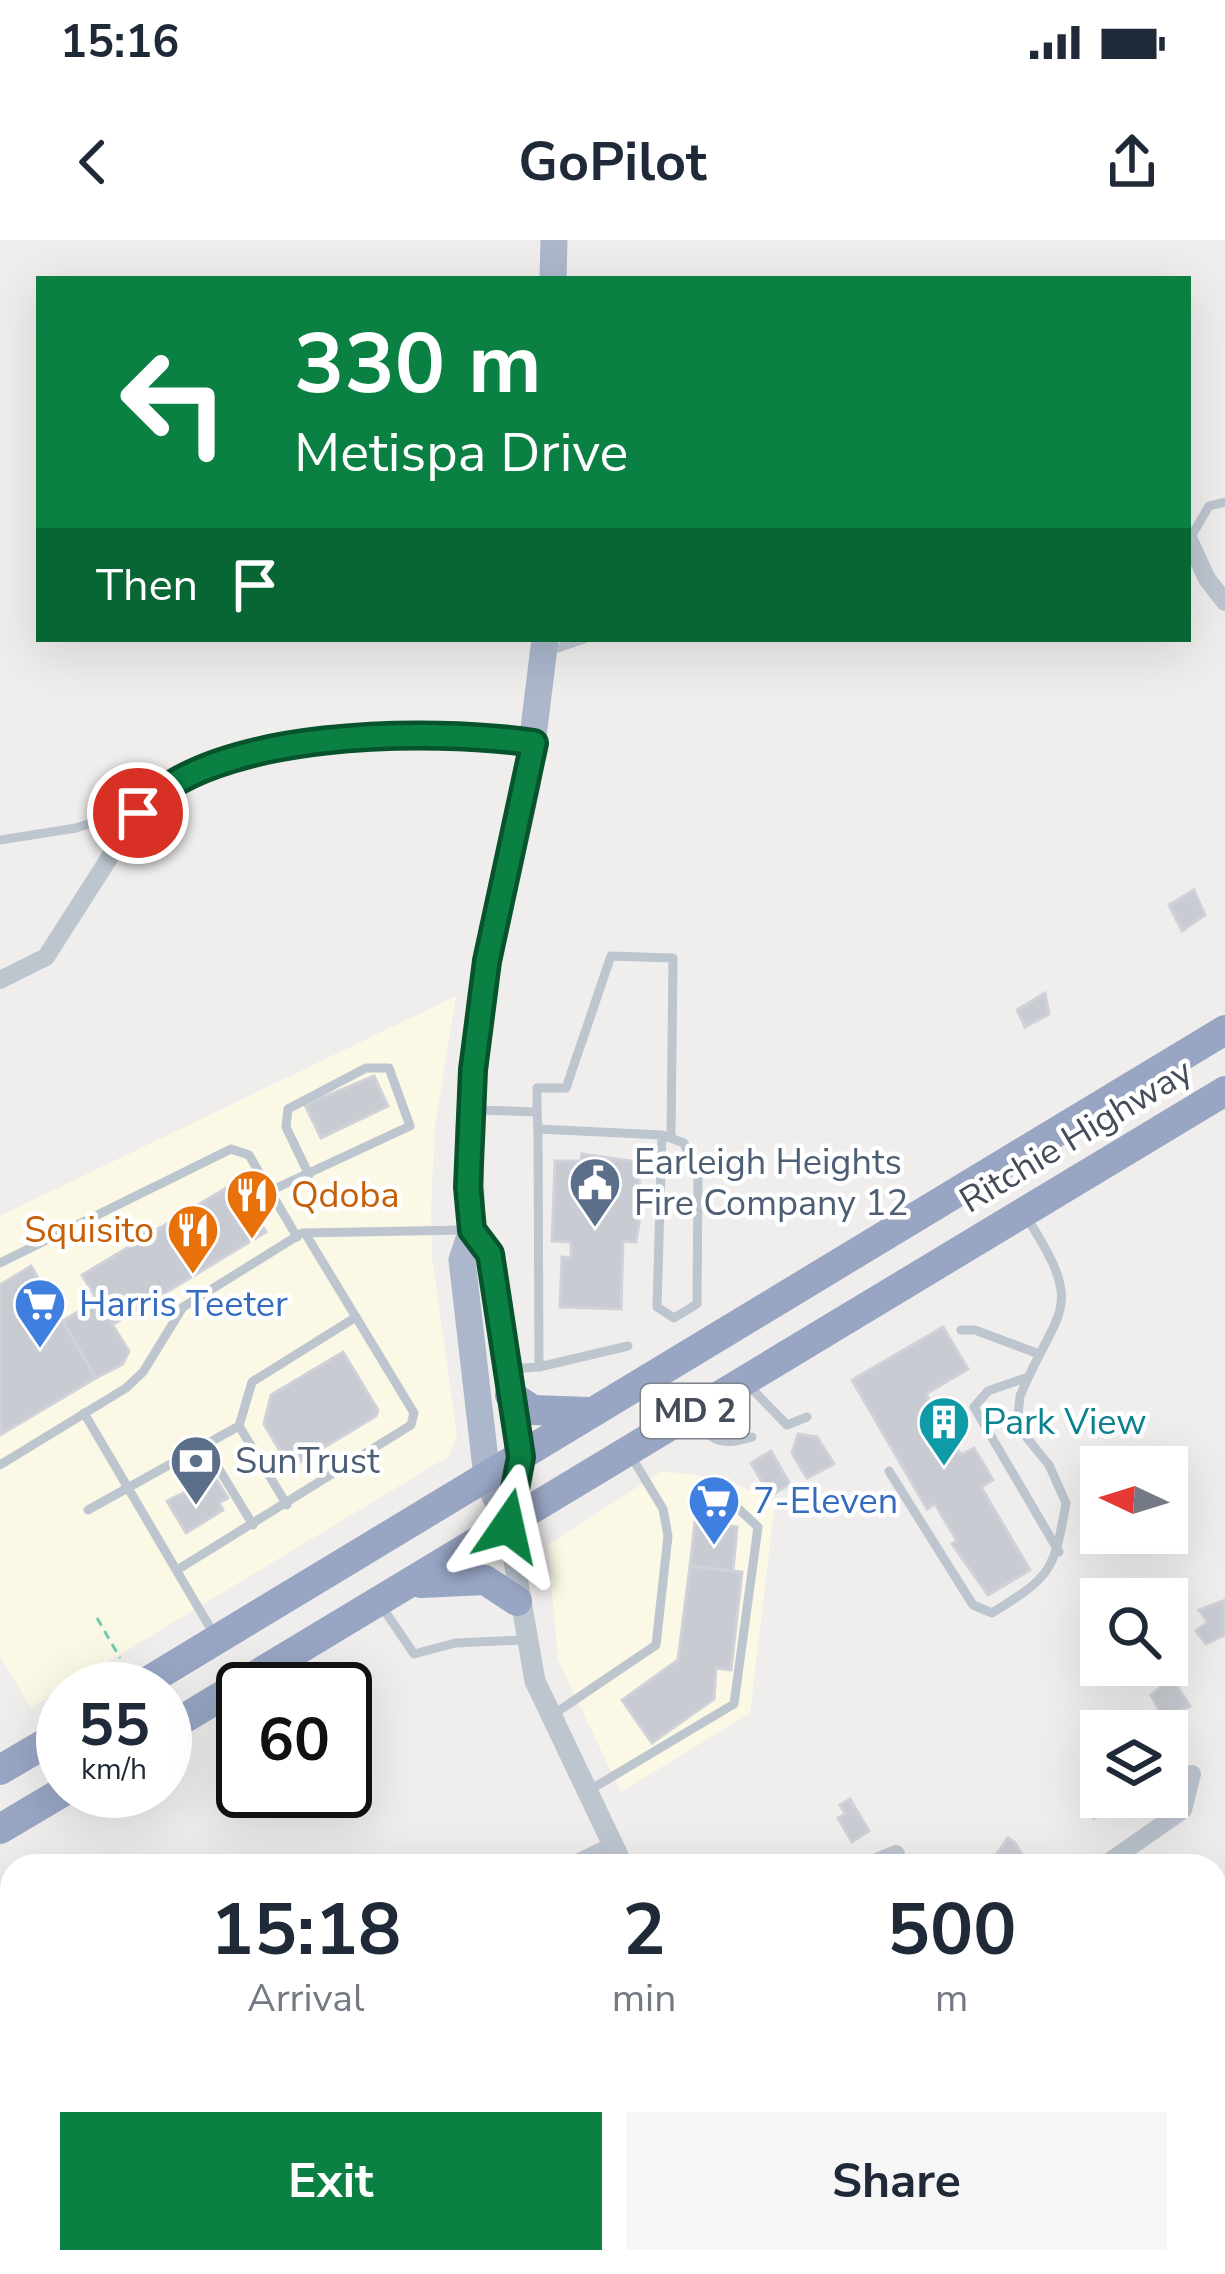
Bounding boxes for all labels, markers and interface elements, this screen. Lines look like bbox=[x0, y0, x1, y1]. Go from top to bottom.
text: 15:16 bbox=[60, 12, 179, 73]
text: GoPilot bbox=[518, 125, 707, 199]
icon: back bbox=[60, 129, 126, 195]
icon: share bbox=[1099, 129, 1165, 195]
text: 330 m bbox=[294, 307, 542, 422]
icon: left bbox=[96, 324, 252, 480]
text: Metispa Drive bbox=[294, 416, 628, 490]
icon: arrive bbox=[222, 552, 288, 618]
text: Then bbox=[96, 555, 198, 616]
pin bbox=[87, 762, 189, 864]
icon: arrive bbox=[105, 780, 171, 846]
street label: Ritchie Highway bbox=[951, 1047, 1202, 1225]
place label: Earleigh Heights Fire Company 12 bbox=[634, 1138, 908, 1228]
public building icon: Earleigh Heights Fire Company 12 bbox=[567, 1155, 623, 1229]
restaurant icon: Qdoba bbox=[224, 1167, 280, 1241]
place label: Qdoba bbox=[291, 1171, 400, 1220]
restaurant icon: Squisito bbox=[165, 1202, 221, 1276]
place label: Squisito bbox=[24, 1206, 154, 1255]
supermarket icon: Harris Teeter bbox=[12, 1276, 68, 1350]
place label: Harris Teeter bbox=[79, 1280, 288, 1329]
road number: MD 2 bbox=[641, 1384, 749, 1438]
building icon: Park View bbox=[916, 1394, 972, 1468]
place label: Park View bbox=[983, 1398, 1147, 1447]
bank icon: SunTrust bbox=[168, 1433, 224, 1507]
place label: SunTrust bbox=[235, 1437, 380, 1486]
north arrow bbox=[1080, 1446, 1188, 1554]
map controls bbox=[1080, 1446, 1188, 1818]
position arrow bbox=[445, 1463, 571, 1589]
supermarket icon: 7-Eleven bbox=[686, 1473, 742, 1547]
place label: 7-Eleven bbox=[753, 1477, 898, 1526]
button: search bbox=[1080, 1578, 1188, 1686]
speed limit sign: 60 bbox=[216, 1662, 372, 1818]
text: 55 bbox=[78, 1684, 150, 1766]
button: layers bbox=[1080, 1710, 1188, 1818]
text: km/h bbox=[81, 1749, 147, 1790]
text: 15:18 bbox=[211, 1881, 401, 1979]
text: 2 bbox=[622, 1881, 666, 1979]
text: 500 bbox=[887, 1881, 1016, 1979]
text: Arrival bbox=[247, 1972, 365, 2025]
text: min bbox=[612, 1972, 676, 2025]
text: m bbox=[935, 1972, 968, 2025]
button: Exit bbox=[60, 2112, 602, 2250]
button: Share bbox=[626, 2112, 1167, 2250]

